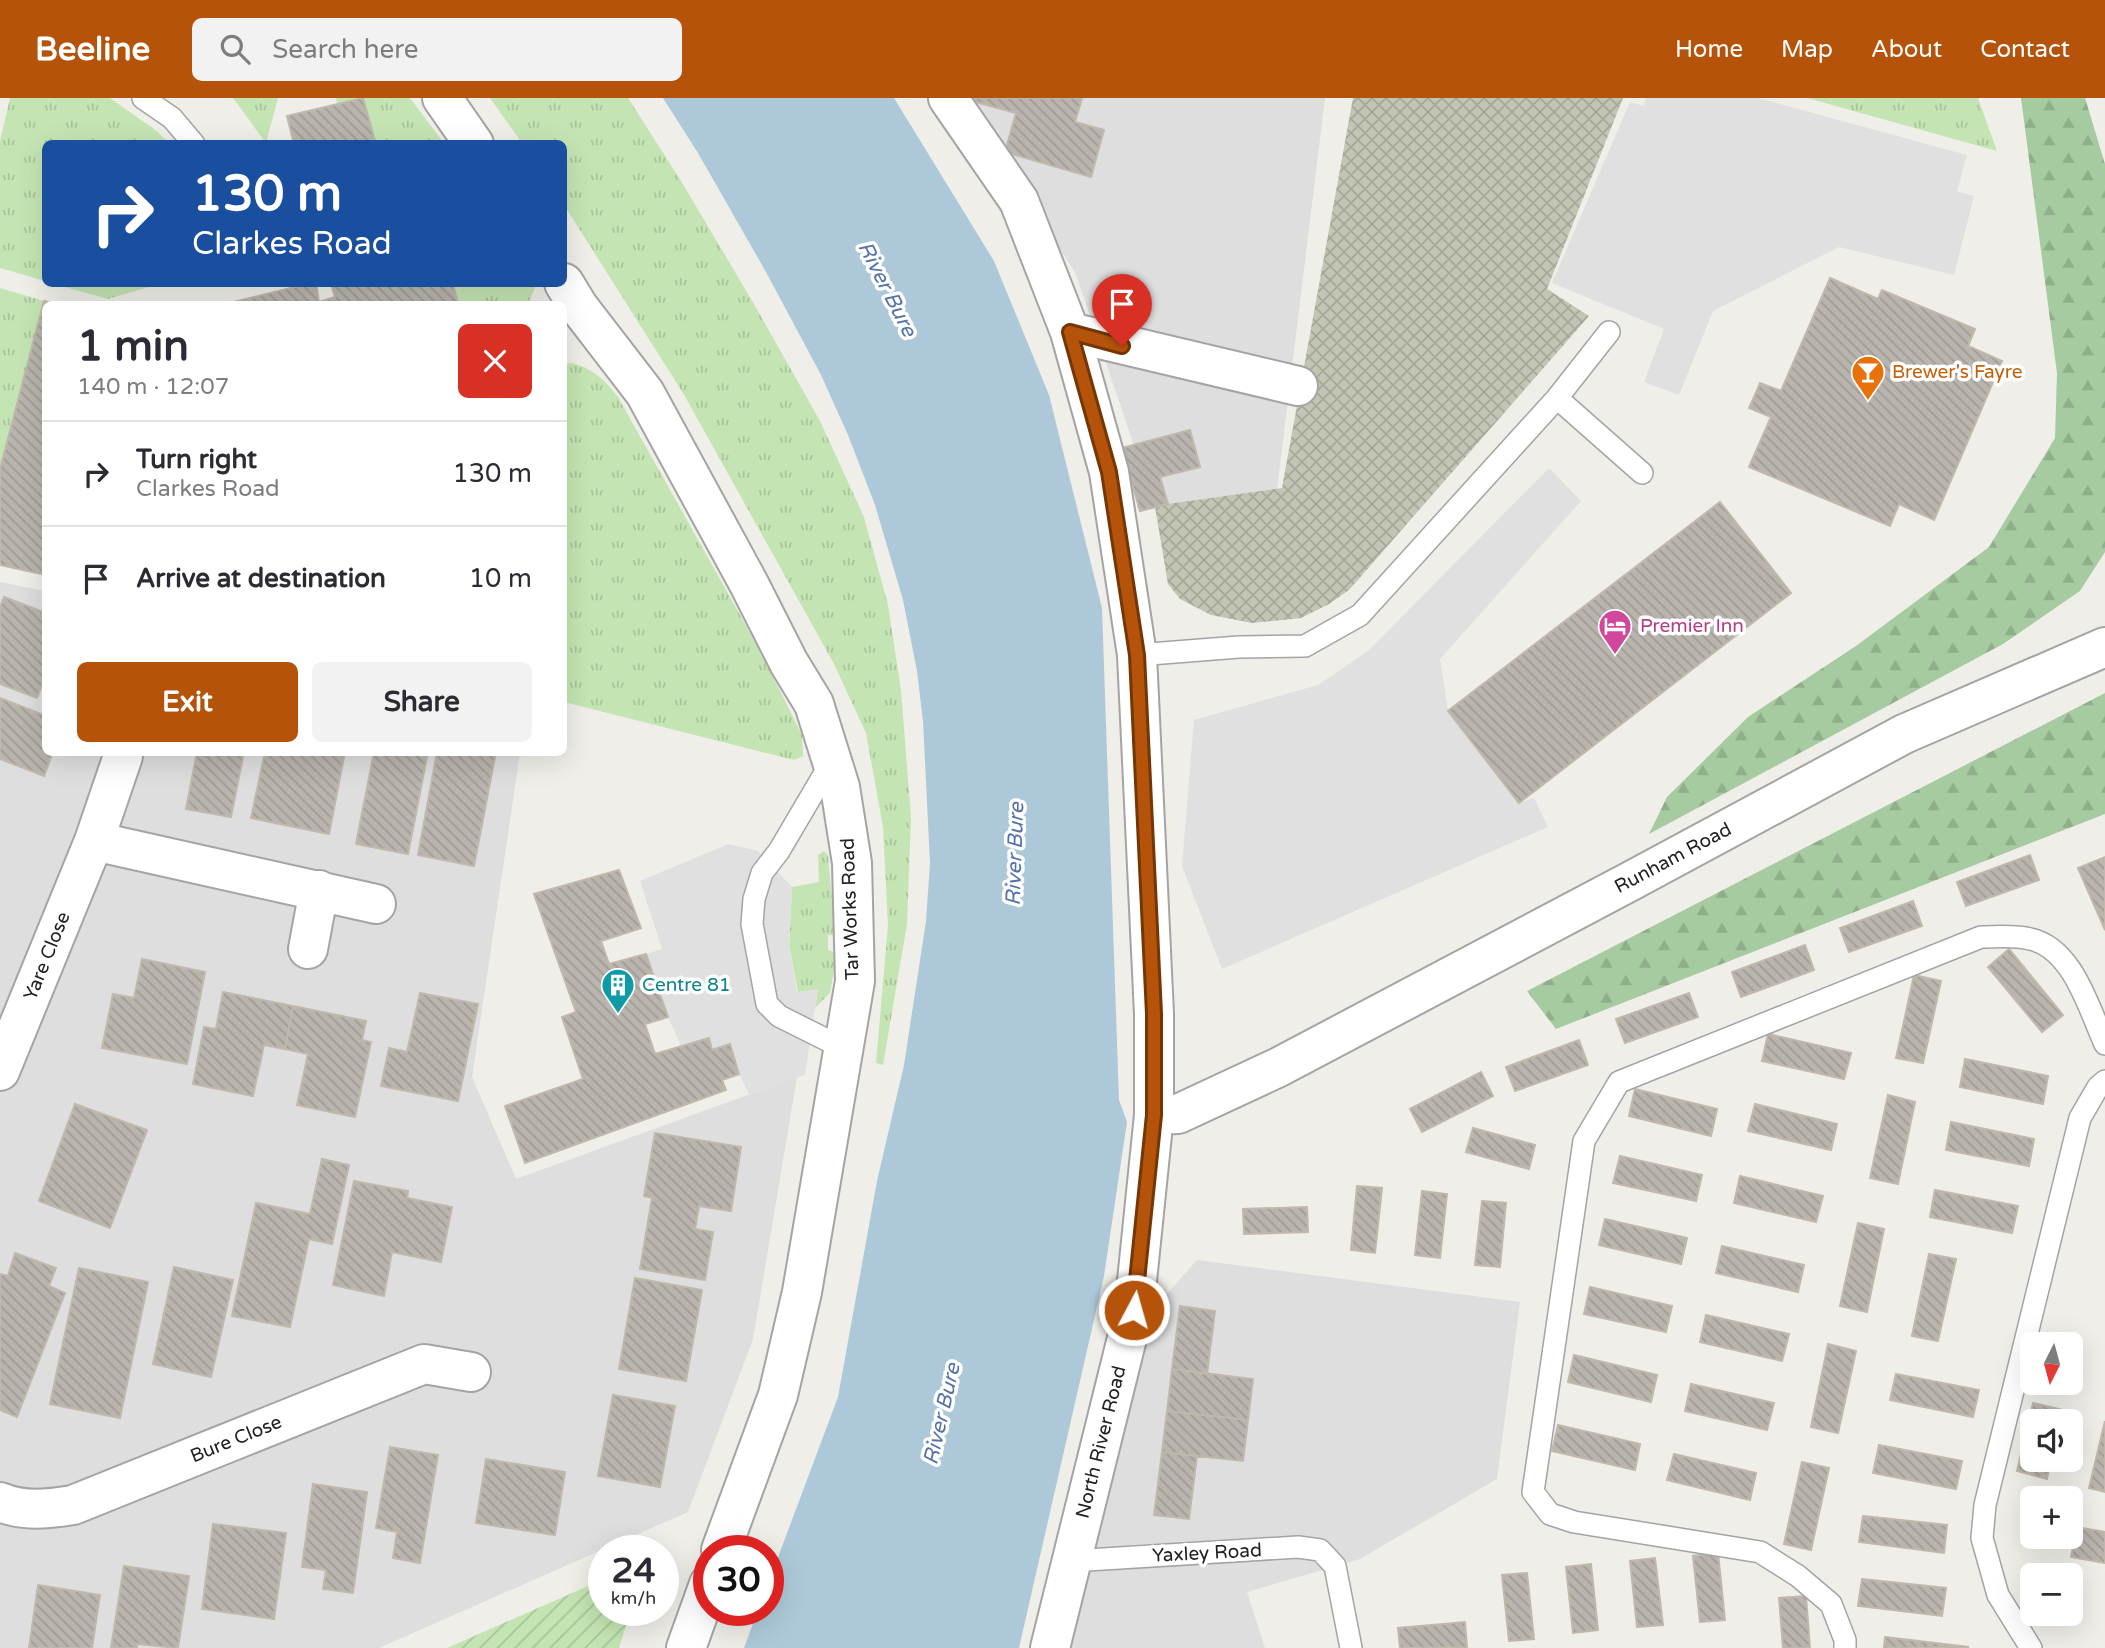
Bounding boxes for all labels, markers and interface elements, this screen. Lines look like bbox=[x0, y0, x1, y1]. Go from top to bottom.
search box bbox=[192, 18, 682, 81]
text: Beeline bbox=[35, 30, 150, 69]
icon: search bbox=[216, 30, 254, 68]
text: Search here bbox=[272, 34, 418, 65]
text: Home bbox=[1675, 35, 1743, 64]
text: Map bbox=[1781, 35, 1833, 64]
text: About bbox=[1871, 35, 1942, 64]
text: Contact bbox=[1980, 35, 2070, 64]
text: 130 m bbox=[192, 165, 342, 224]
icon: right bbox=[77, 168, 168, 259]
text: Clarkes Road bbox=[192, 225, 392, 263]
water label: River Bure bbox=[852, 237, 922, 342]
pin bbox=[1092, 274, 1152, 346]
icon: arrive bbox=[1103, 285, 1141, 323]
text: 1 min bbox=[77, 321, 189, 372]
button: close bbox=[458, 324, 532, 398]
bar icon: Brewer's Fayre bbox=[1849, 353, 1887, 402]
place label: Brewer's Fayre bbox=[1892, 361, 2022, 383]
text: 140 m · 12:07 bbox=[77, 373, 229, 401]
text: Turn right bbox=[136, 444, 257, 475]
icon: right bbox=[77, 455, 115, 493]
text: 130 m bbox=[452, 458, 532, 489]
text: Clarkes Road bbox=[136, 475, 280, 503]
icon: arrive bbox=[77, 560, 115, 598]
text: Arrive at destination bbox=[136, 563, 386, 594]
text: 10 m bbox=[469, 563, 532, 594]
hotel icon: Premier Inn bbox=[1596, 607, 1634, 656]
place label: Premier Inn bbox=[1640, 615, 1744, 637]
button: Exit bbox=[77, 662, 298, 742]
button: Share bbox=[312, 662, 532, 742]
water label: River Bure bbox=[1001, 801, 1029, 906]
street label: Runham Road bbox=[1611, 818, 1735, 898]
street label: Tar Works Road bbox=[837, 838, 863, 980]
street label: Yare Close bbox=[19, 909, 75, 1003]
building icon: Centre 81 bbox=[599, 966, 637, 1015]
place label: Centre 81 bbox=[642, 974, 731, 996]
position arrow bbox=[1097, 1273, 1171, 1347]
north arrow bbox=[2020, 1332, 2082, 1395]
map controls bbox=[2020, 1332, 2083, 1626]
water label: River Bure bbox=[918, 1360, 966, 1467]
street label: North River Road bbox=[1071, 1363, 1131, 1521]
button: sound bbox=[2020, 1409, 2083, 1472]
street label: Bure Close bbox=[187, 1411, 285, 1467]
button: + bbox=[2020, 1486, 2083, 1549]
speed limit sign: 30 bbox=[693, 1535, 784, 1626]
street label: Yaxley Road bbox=[1152, 1539, 1262, 1567]
text: 24 bbox=[612, 1550, 655, 1592]
button: − bbox=[2020, 1563, 2083, 1626]
text: km/h bbox=[611, 1587, 656, 1609]

